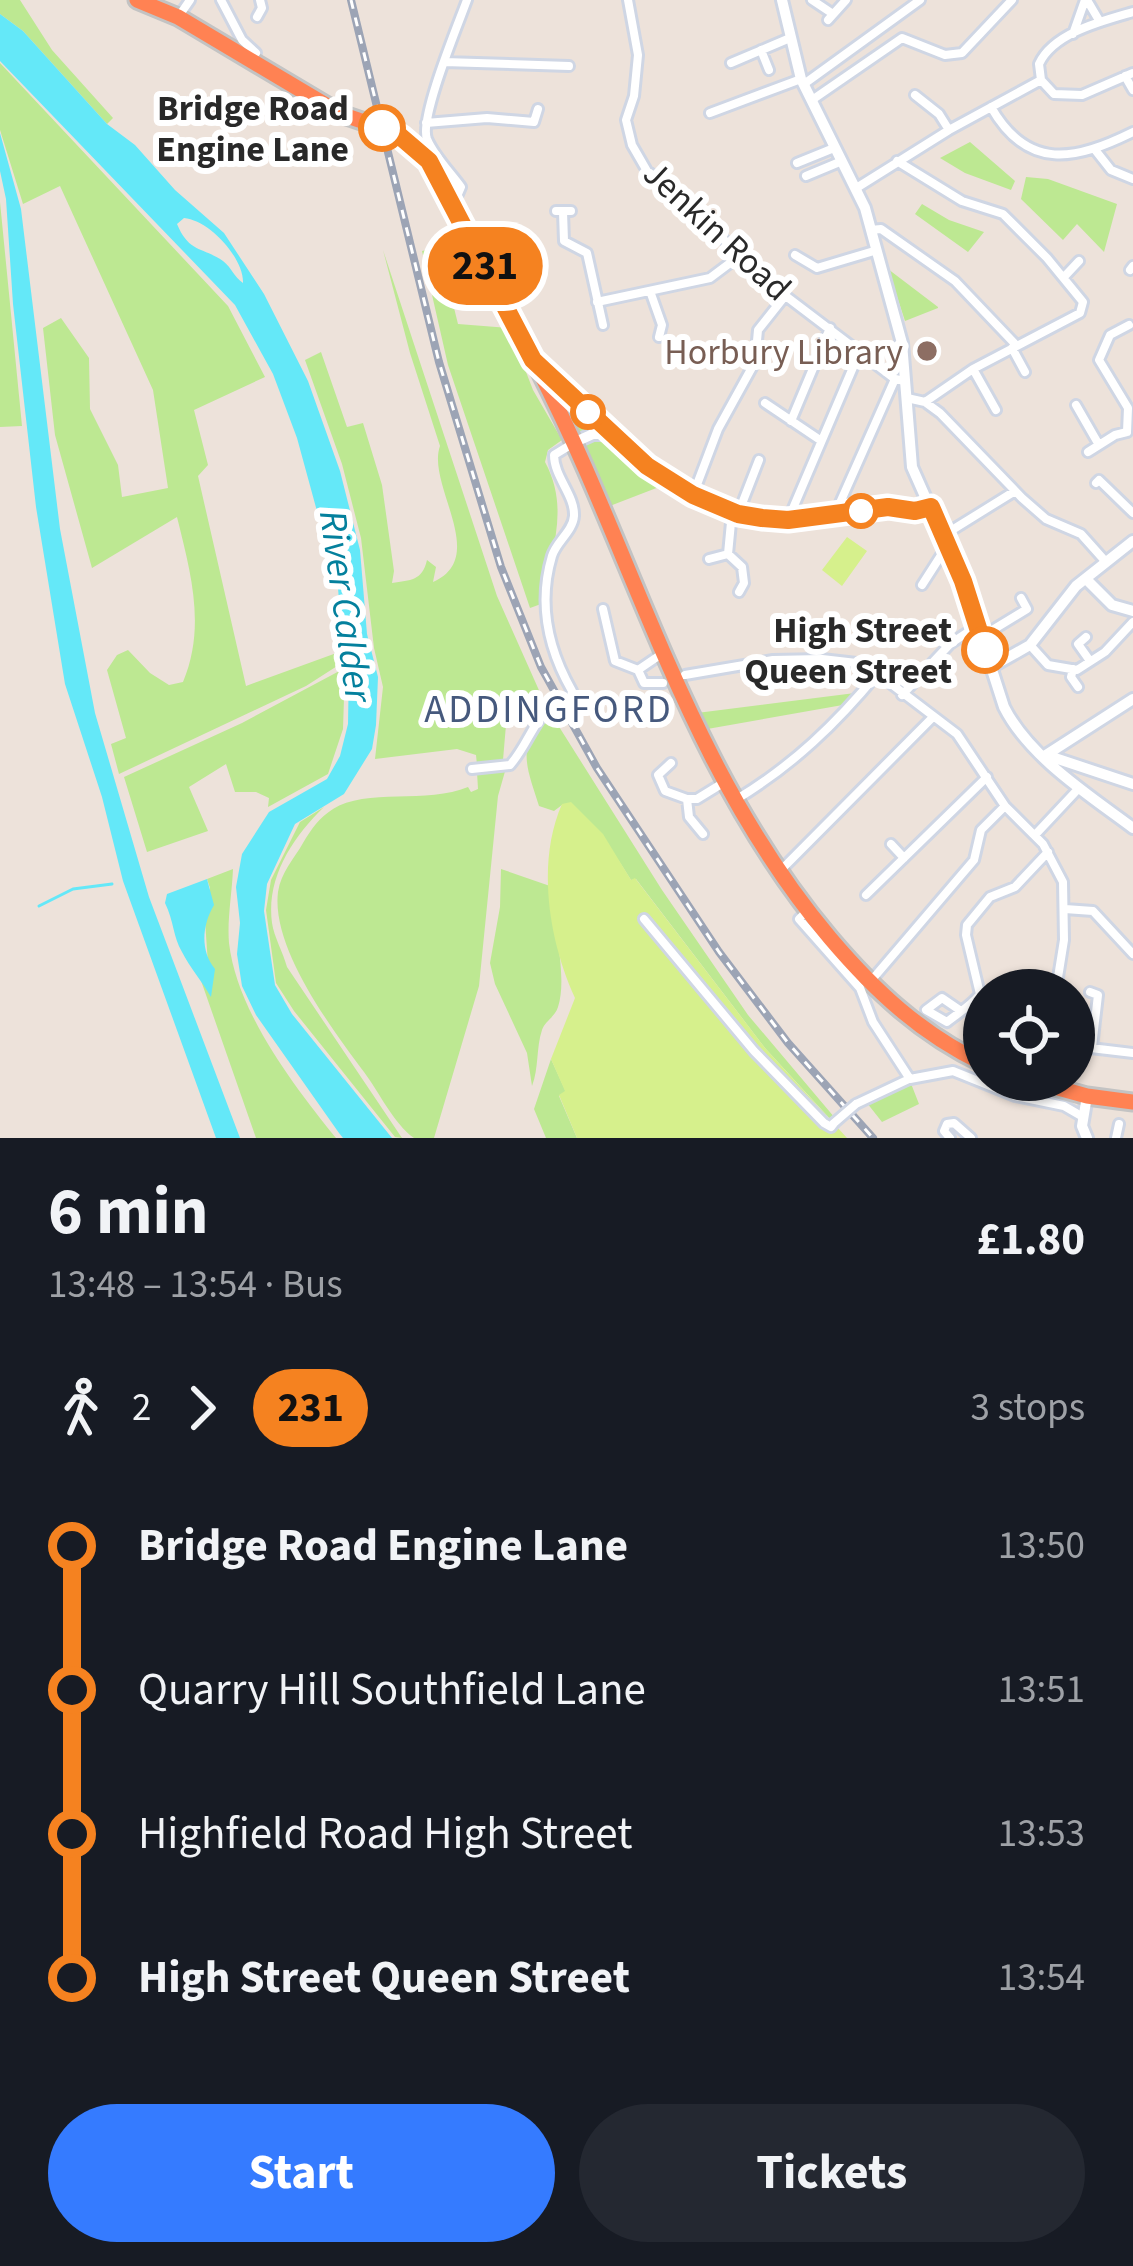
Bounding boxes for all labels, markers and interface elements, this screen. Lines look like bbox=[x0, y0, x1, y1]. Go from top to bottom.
place label: Bridge Road Engine Lane bbox=[156, 83, 349, 175]
marker: Bridge Road Engine Lane bbox=[360, 106, 404, 150]
street label: Jenkin Road bbox=[632, 149, 802, 313]
line badge: 231 bbox=[416, 227, 554, 305]
text: 231 bbox=[452, 236, 518, 296]
place label: Horbury Library bbox=[664, 327, 903, 378]
marker: Horbury Library bbox=[914, 338, 940, 364]
unlabelled marker bbox=[572, 396, 604, 428]
unlabelled marker bbox=[845, 495, 877, 527]
water label: River Calder bbox=[304, 507, 386, 707]
place label: High Street Queen Street bbox=[744, 605, 952, 697]
marker: High Street Queen Street bbox=[963, 628, 1007, 672]
district label: ADDINGFORD bbox=[424, 682, 674, 738]
map controls bbox=[963, 969, 1095, 1101]
button: locate bbox=[963, 969, 1095, 1101]
text: 6 min bbox=[48, 1165, 209, 1259]
text: £1.80 bbox=[976, 1208, 1085, 1272]
text: 13:48 – 13:54 · Bus bbox=[48, 1257, 343, 1313]
icon: walk bbox=[48, 1375, 114, 1441]
icon: forward bbox=[169, 1375, 235, 1441]
text: 231 bbox=[277, 1378, 344, 1438]
text: 2 bbox=[132, 1380, 151, 1436]
text: 3 stops bbox=[971, 1380, 1085, 1436]
text: Bridge Road Engine Lane bbox=[138, 1514, 628, 1578]
text: 13:50 bbox=[998, 1518, 1085, 1574]
text: Quarry Hill Southfield Lane bbox=[138, 1658, 646, 1722]
text: 13:51 bbox=[998, 1662, 1085, 1718]
text: Highfield Road High Street bbox=[138, 1802, 632, 1866]
text: 13:53 bbox=[998, 1806, 1085, 1862]
text: High Street Queen Street bbox=[138, 1946, 630, 2010]
text: 13:54 bbox=[998, 1950, 1085, 2006]
button: Start bbox=[48, 2104, 555, 2242]
button: Tickets bbox=[579, 2104, 1085, 2242]

